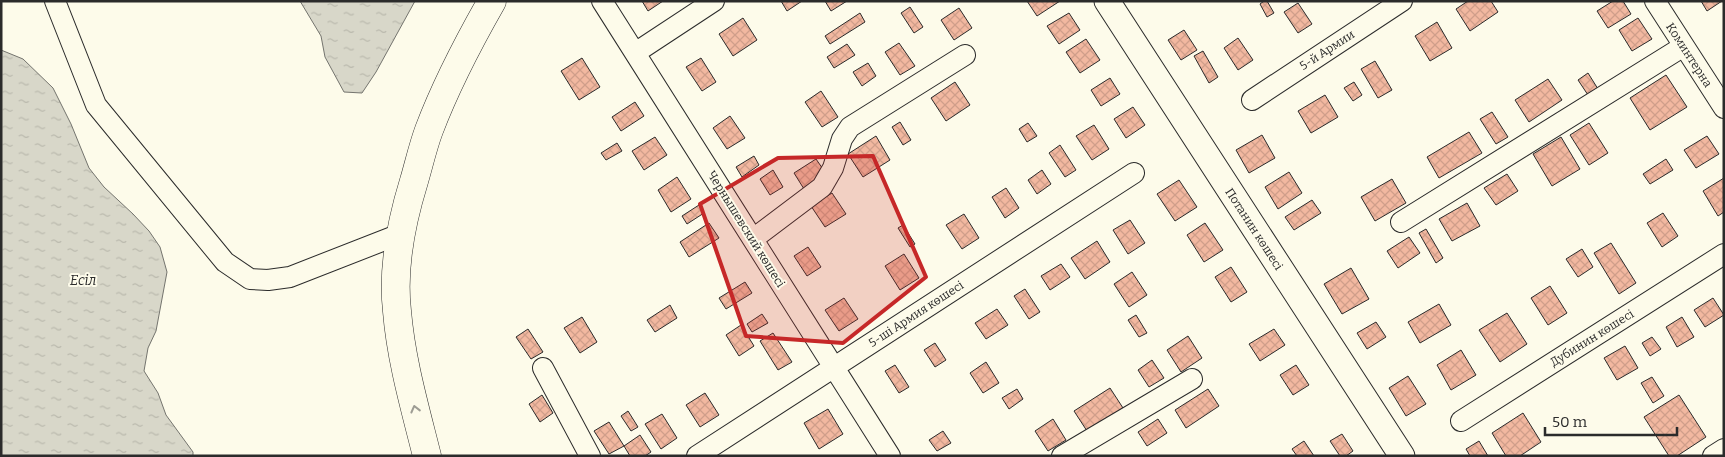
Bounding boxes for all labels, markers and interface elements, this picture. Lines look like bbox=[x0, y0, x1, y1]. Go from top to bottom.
street label: Коминтерна bbox=[1663, 20, 1715, 90]
street label: 5-й Армии bbox=[1297, 27, 1357, 73]
street label: Чернышевский көшесі bbox=[704, 168, 788, 290]
street label: Потанин көшесі bbox=[1222, 185, 1286, 273]
water label: Есіл bbox=[70, 272, 96, 289]
street label: 5-ші Армия көшесі bbox=[866, 278, 966, 350]
street label: Дубинин көшесі bbox=[1548, 306, 1637, 369]
scale bar bbox=[1545, 404, 1678, 436]
one-way arrow bbox=[410, 405, 420, 413]
text: 50 m bbox=[1552, 413, 1588, 431]

